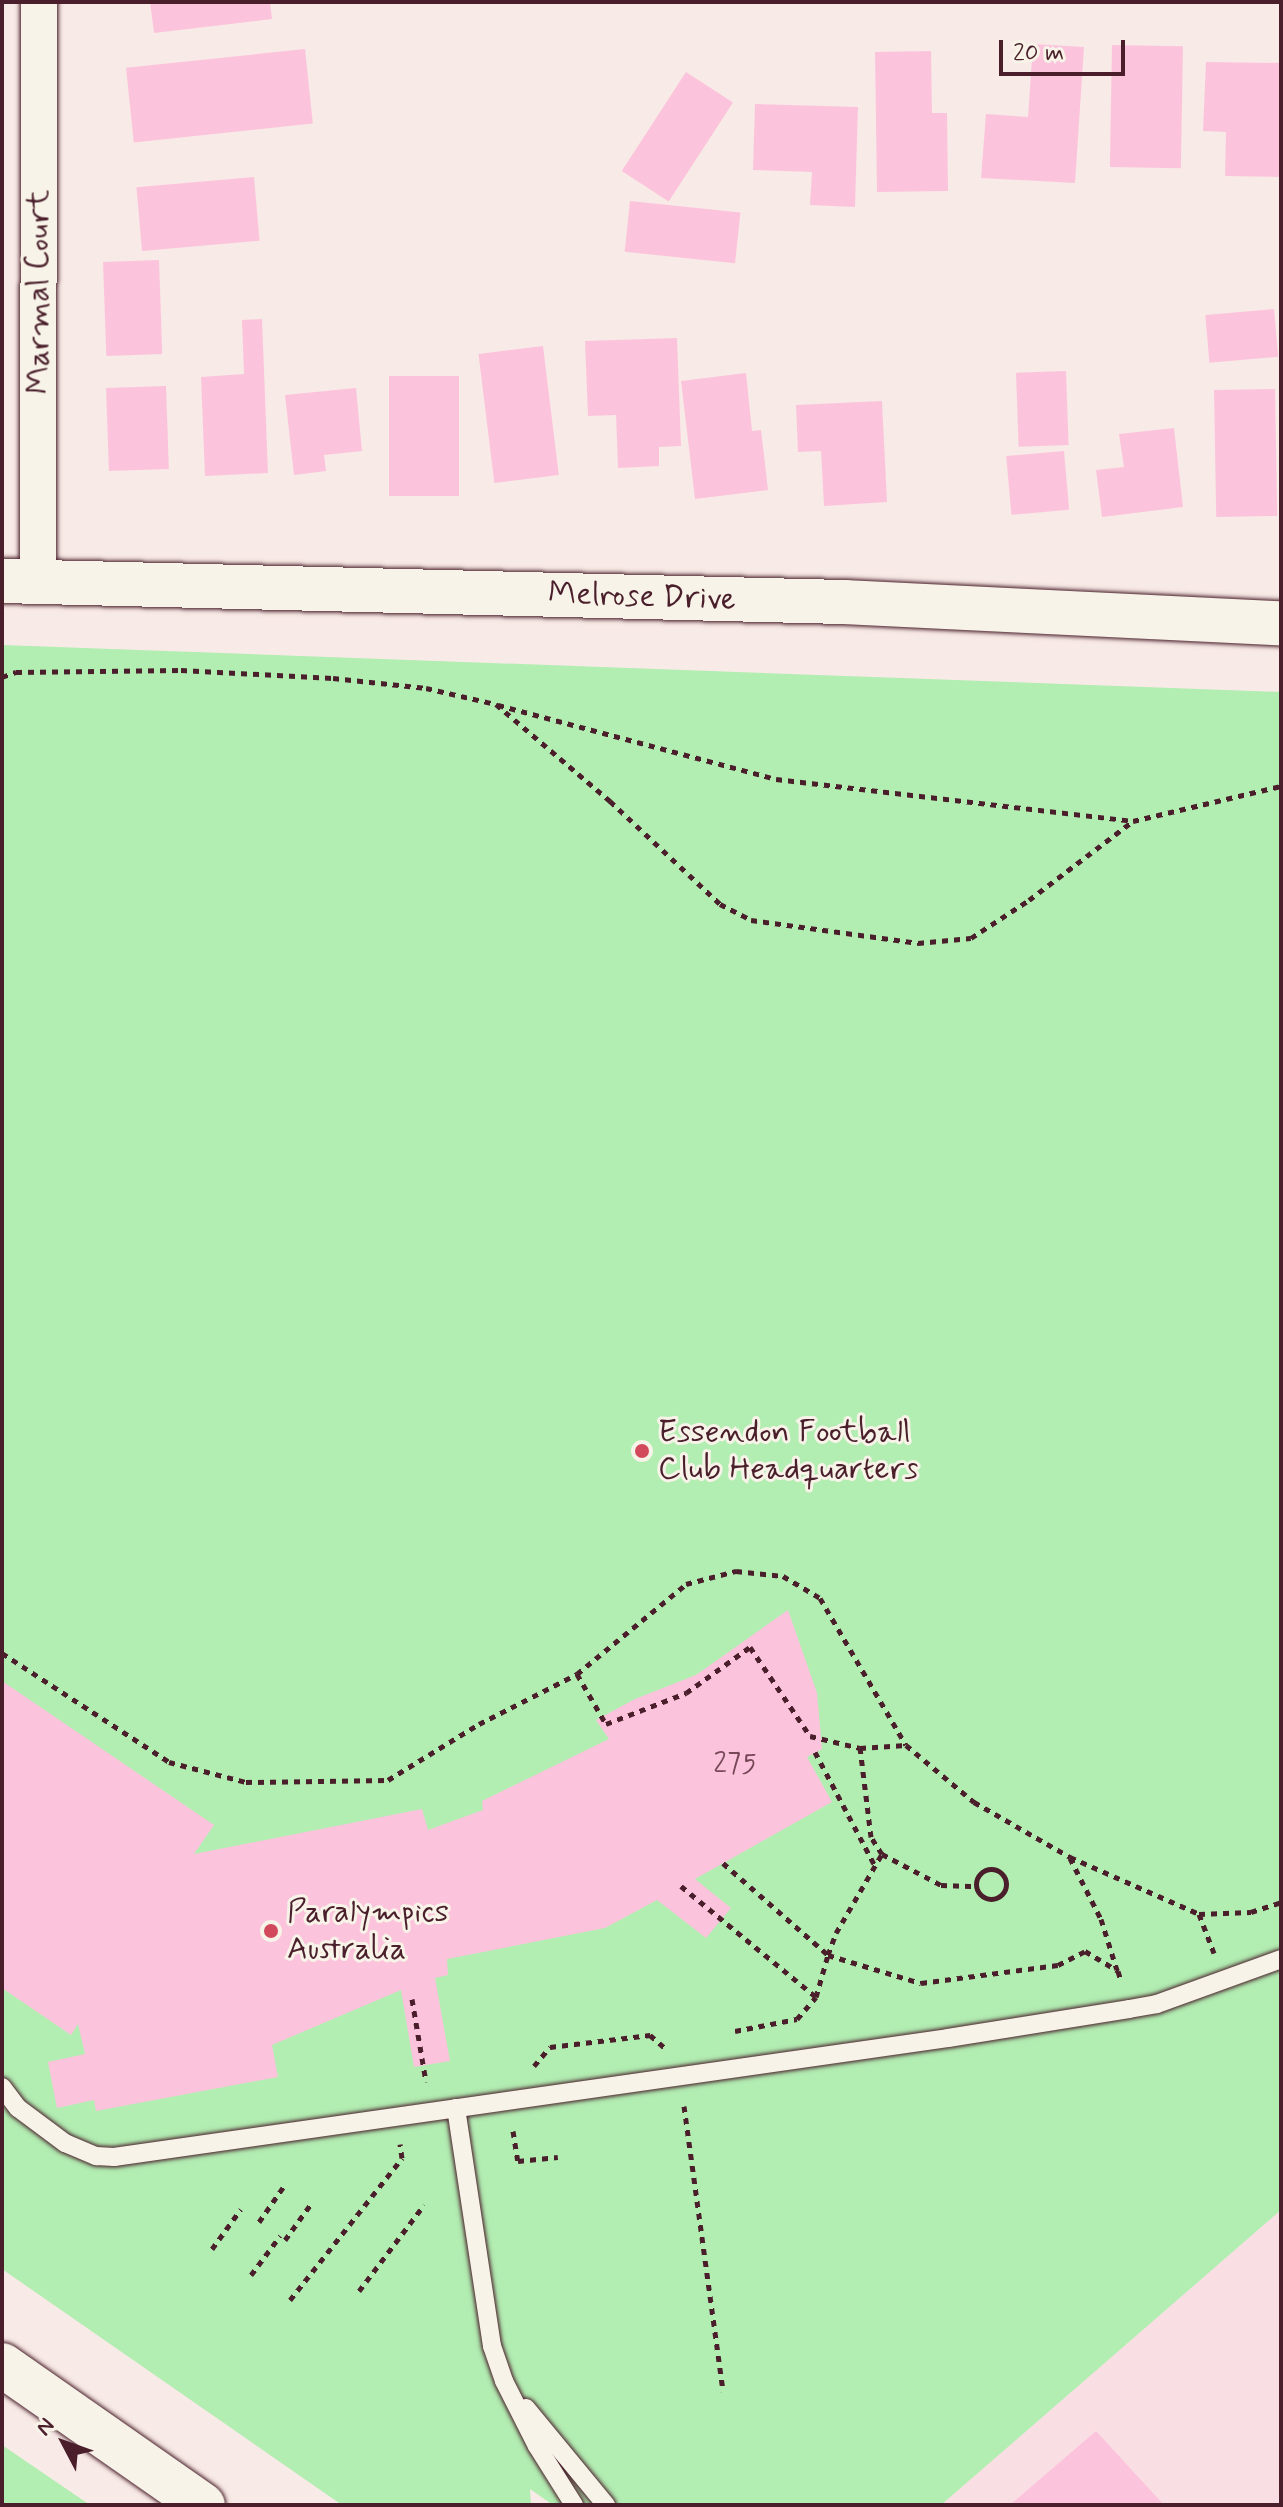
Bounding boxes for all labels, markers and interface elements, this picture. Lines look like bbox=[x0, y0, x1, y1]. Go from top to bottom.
scale bar bbox=[1003, 24, 1129, 74]
text: 20 m bbox=[1013, 38, 1064, 69]
street label: Marmal Court bbox=[20, 191, 58, 393]
street label: Melrose Drive bbox=[548, 575, 736, 619]
place label: Essendon Football Club Headquarters bbox=[658, 1414, 919, 1489]
marker: Essendon Football Club Headquarters bbox=[633, 1442, 651, 1460]
house number: 275 bbox=[713, 1748, 757, 1782]
place label: Paralympics Australia bbox=[287, 1894, 449, 1969]
marker: Paralympics Australia bbox=[262, 1922, 280, 1940]
north arrow bbox=[24, 2403, 104, 2483]
text: N bbox=[31, 2413, 61, 2442]

